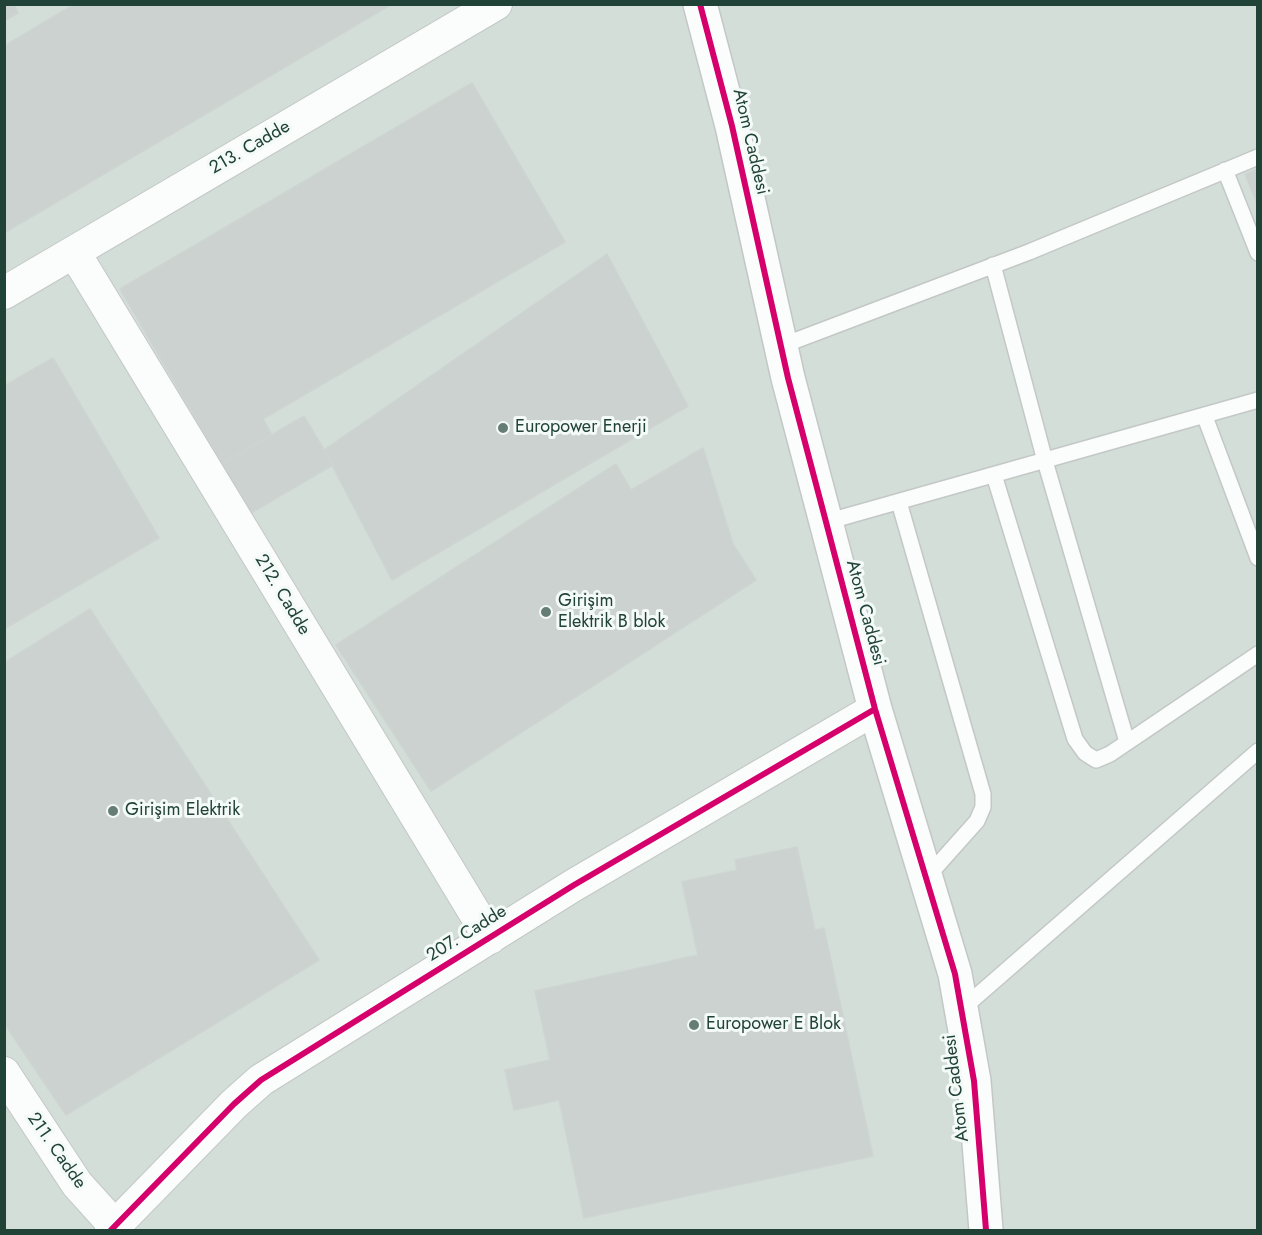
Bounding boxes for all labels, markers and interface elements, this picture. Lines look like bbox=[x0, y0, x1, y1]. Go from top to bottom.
street label: Atom Caddesi bbox=[727, 87, 773, 197]
street label: 213. Cadde bbox=[206, 116, 294, 180]
place label: Europower Enerji bbox=[515, 417, 647, 439]
marker: Europower Enerji bbox=[496, 421, 510, 435]
street label: 212. Cadde bbox=[250, 551, 314, 639]
street label: Atom Caddesi bbox=[841, 558, 889, 668]
place label: Girişim Elektrik B blok bbox=[558, 591, 665, 634]
marker: Girişim Elektrik B blok bbox=[539, 605, 553, 619]
place label: Girişim Elektrik bbox=[125, 800, 240, 822]
marker: Girişim Elektrik bbox=[106, 804, 120, 818]
street label: 207. Cadde bbox=[423, 901, 511, 967]
place label: Europower E Blok bbox=[706, 1014, 841, 1036]
marker: Europower E Blok bbox=[687, 1018, 701, 1032]
street label: Atom Caddesi bbox=[940, 1033, 974, 1143]
street label: 211. Cadde bbox=[22, 1109, 90, 1193]

